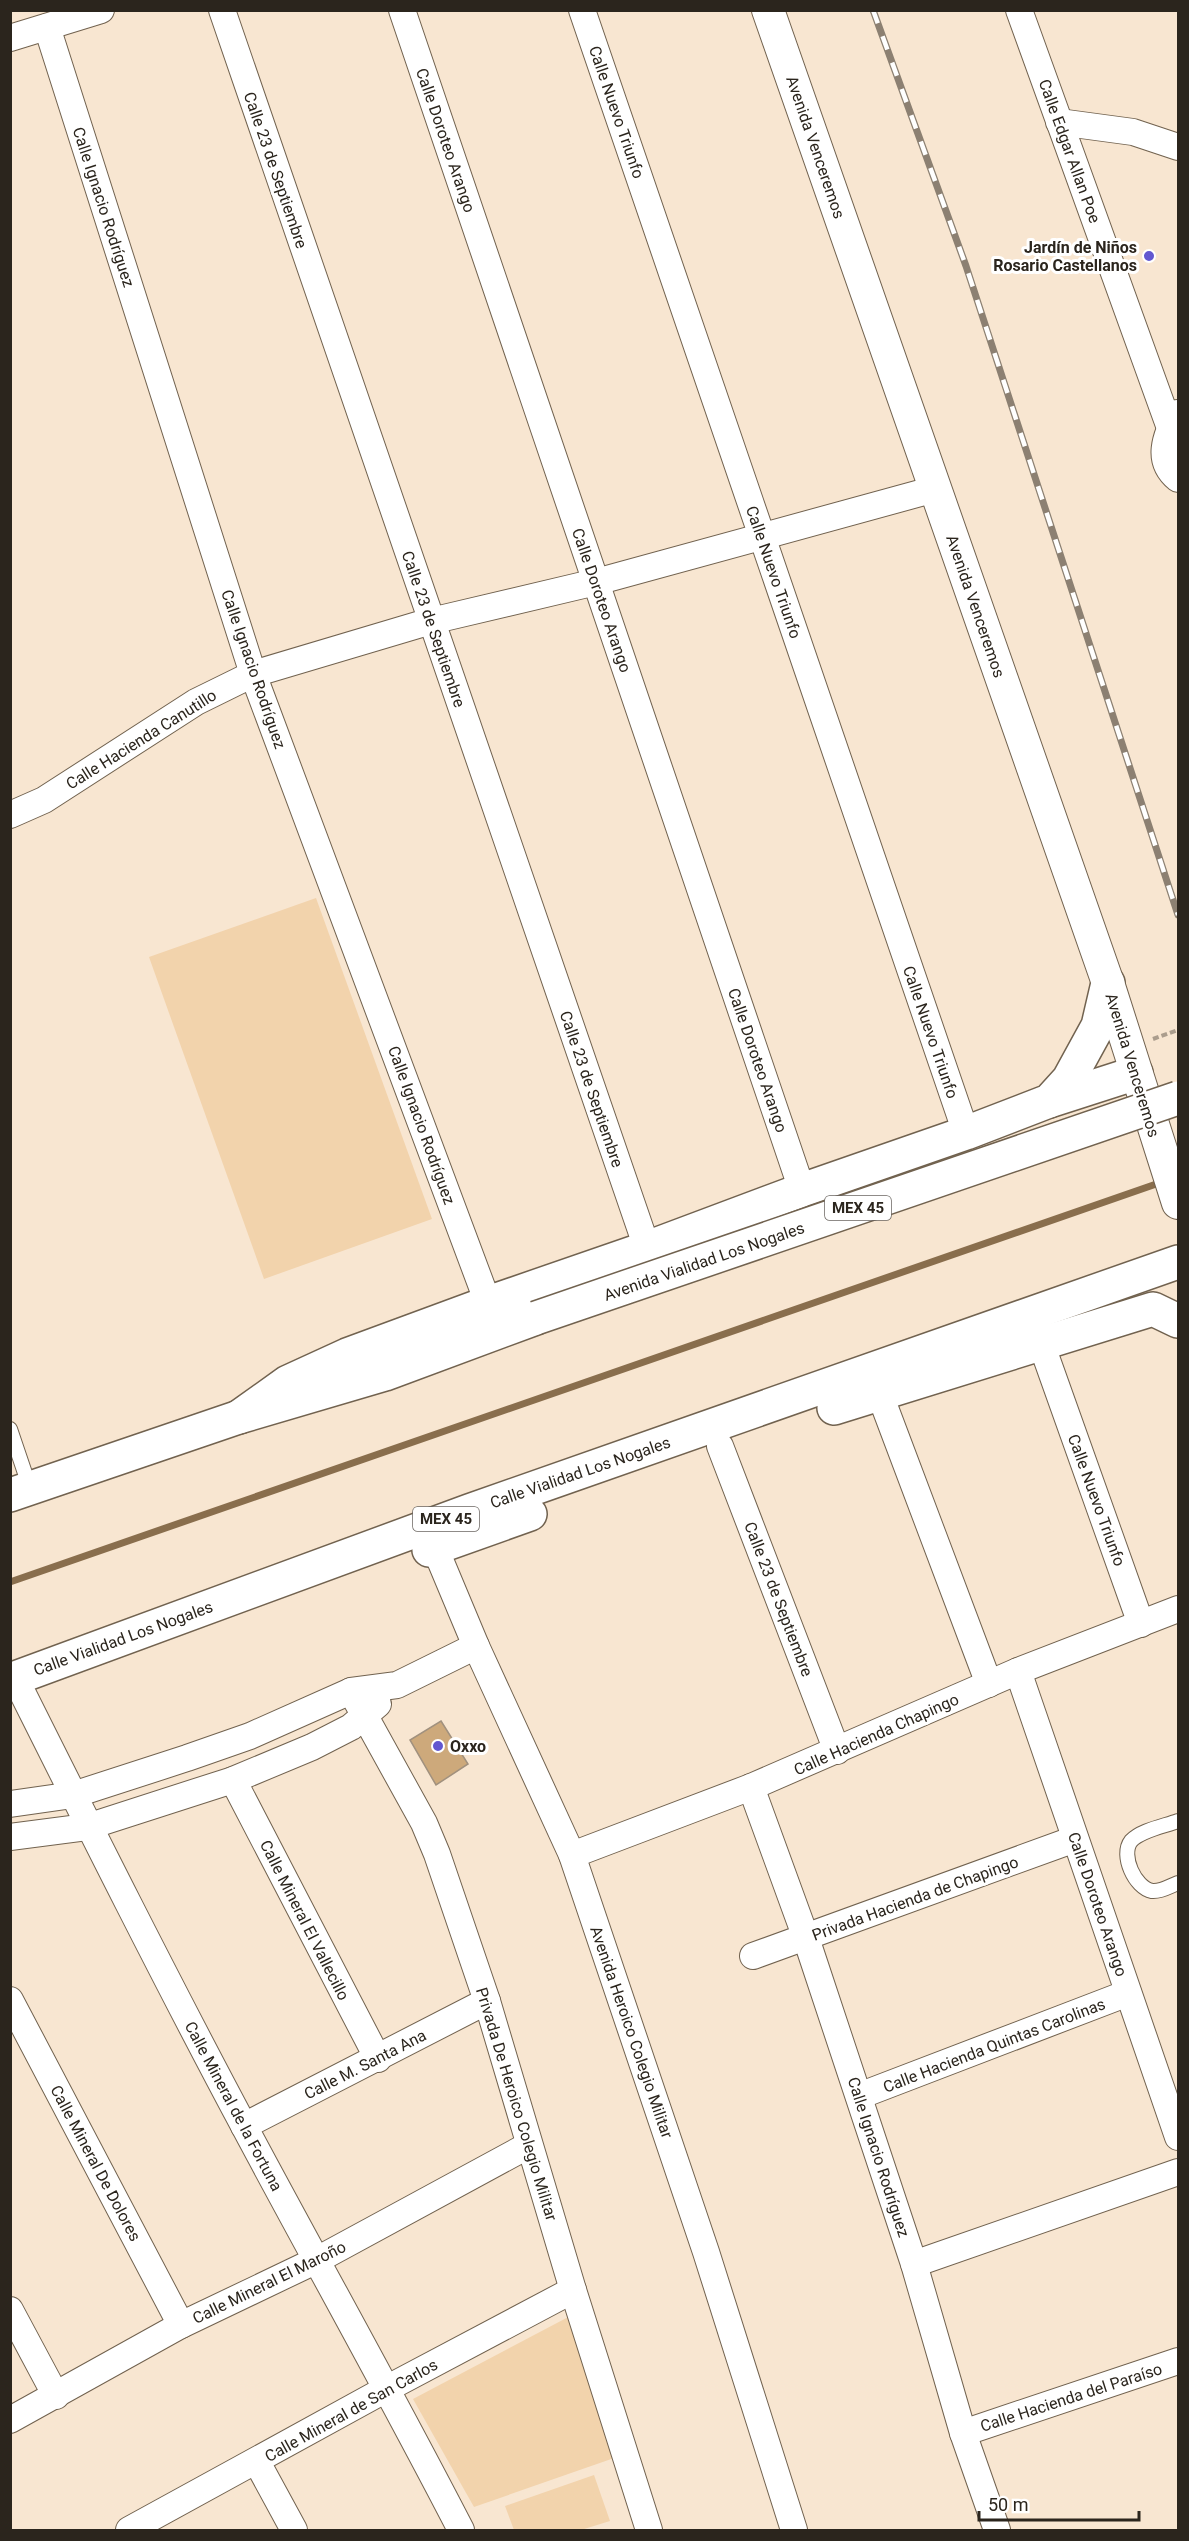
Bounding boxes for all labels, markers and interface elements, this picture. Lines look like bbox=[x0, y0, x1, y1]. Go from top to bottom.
street label: Calle Nuevo Triunfo bbox=[585, 43, 648, 181]
street label: Calle Doroteo Arango bbox=[412, 66, 479, 215]
street label: Avenida Venceremos bbox=[782, 73, 849, 221]
street label: Calle Edgar Allan Poe bbox=[1035, 77, 1104, 226]
street label: Calle 23 de Septiembre bbox=[240, 89, 311, 251]
street label: Calle Ignacio Rodríguez bbox=[69, 125, 138, 290]
place label: Jardín de Niños Rosario Castellanos bbox=[993, 238, 1137, 275]
marker: Jardín de Niños Rosario Castellanos bbox=[1142, 249, 1156, 263]
street label: Calle Nuevo Triunfo bbox=[742, 503, 805, 641]
street label: Calle Doroteo Arango bbox=[568, 526, 635, 675]
street label: Avenida Venceremos bbox=[942, 532, 1009, 680]
street label: Calle 23 de Septiembre bbox=[398, 548, 469, 710]
street label: Calle Ignacio Rodríguez bbox=[217, 587, 290, 751]
street label: Calle Hacienda Canutillo bbox=[63, 685, 220, 793]
street label: Calle Nuevo Triunfo bbox=[899, 963, 962, 1101]
street label: Calle Doroteo Arango bbox=[724, 986, 791, 1135]
street label: Avenida Venceremos bbox=[1102, 991, 1164, 1140]
street label: Calle 23 de Septiembre bbox=[556, 1008, 627, 1170]
street label: Calle Ignacio Rodríguez bbox=[384, 1043, 459, 1207]
road number: MEX 45 bbox=[825, 1196, 891, 1220]
street label: Avenida Vialidad Los Nogales bbox=[601, 1218, 807, 1305]
street label: Calle Nuevo Triunfo bbox=[1064, 1432, 1129, 1569]
street label: Calle Vialidad Los Nogales bbox=[487, 1433, 673, 1512]
road number: MEX 45 bbox=[413, 1507, 479, 1531]
street label: Calle 23 de Septiembre bbox=[740, 1519, 817, 1679]
street label: Calle Vialidad Los Nogales bbox=[31, 1597, 215, 1680]
street label: Calle Hacienda Chapingo bbox=[791, 1689, 962, 1779]
place label: Oxxo bbox=[450, 1737, 486, 1756]
marker: Oxxo bbox=[431, 1739, 445, 1753]
street label: Calle Doroteo Arango bbox=[1064, 1830, 1131, 1979]
street label: Calle Mineral El Vallecillo bbox=[256, 1837, 353, 2003]
street label: Privada Hacienda de Chapingo bbox=[809, 1852, 1021, 1945]
street label: Avenida Heroico Colegio Militar bbox=[586, 1924, 677, 2141]
street label: Privada De Heroico Colegio Militar bbox=[472, 1985, 561, 2224]
street label: Calle Hacienda Quintas Carolinas bbox=[880, 1994, 1108, 2097]
street label: Calle Mineral de la Fortuna bbox=[181, 2018, 286, 2194]
street label: Calle M. Santa Ana bbox=[301, 2025, 429, 2103]
street label: Calle Ignacio Rodríguez bbox=[844, 2075, 913, 2240]
street label: Calle Mineral De Dolores bbox=[46, 2082, 145, 2244]
street label: Calle Mineral El Maroño bbox=[189, 2237, 349, 2328]
street label: Calle Mineral de San Carlos bbox=[262, 2355, 441, 2466]
street label: Calle Hacienda del Paraíso bbox=[978, 2359, 1164, 2436]
scale bar bbox=[979, 2484, 1140, 2522]
text: 50 m bbox=[988, 2494, 1028, 2515]

